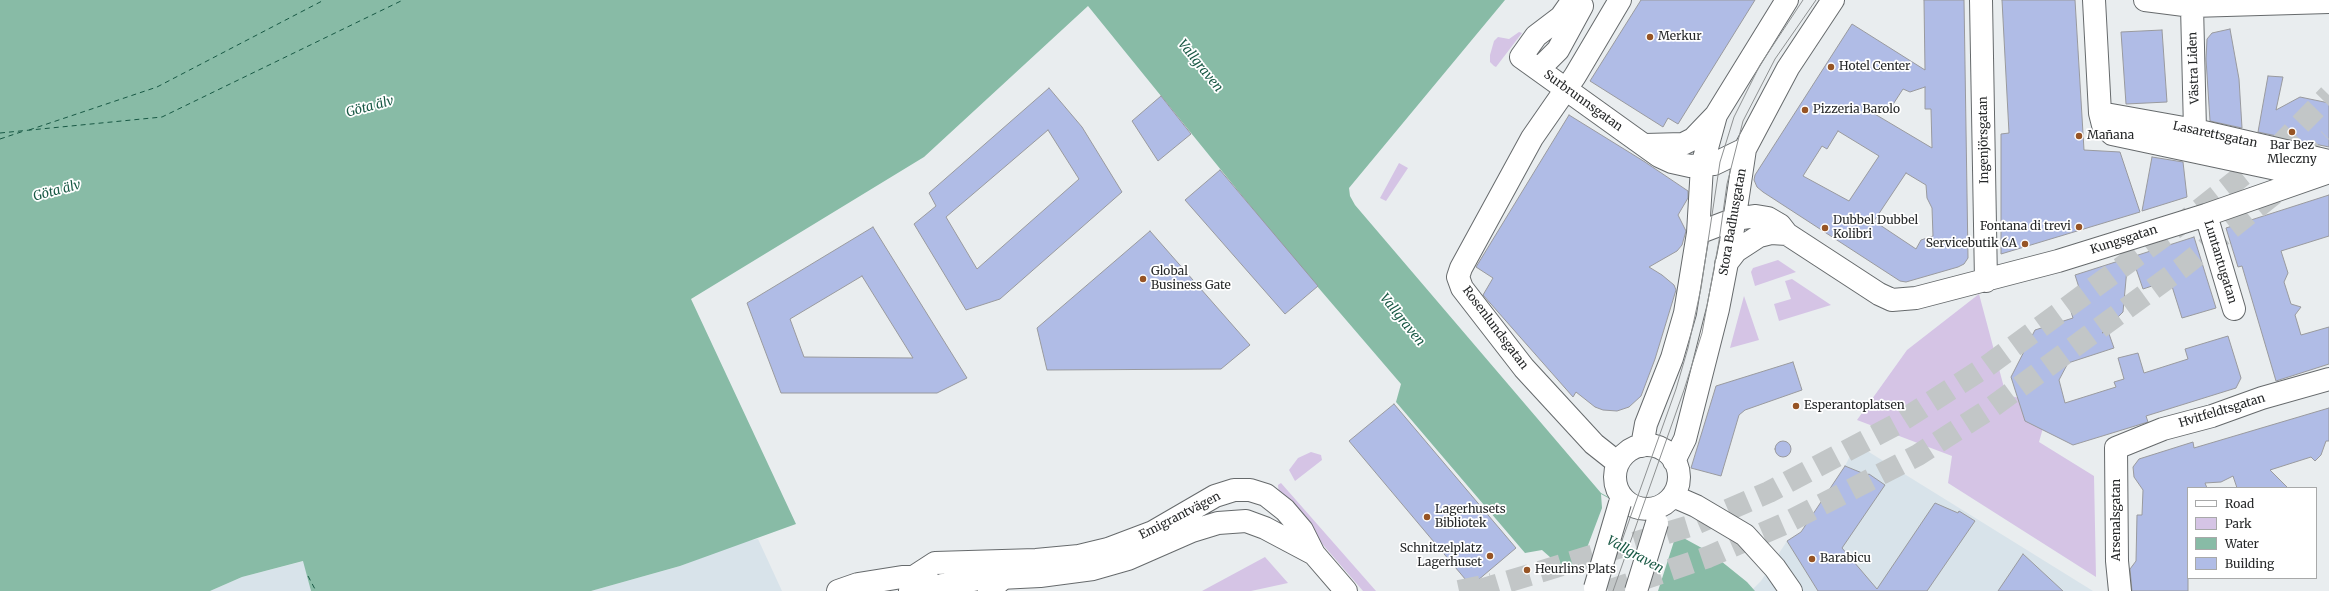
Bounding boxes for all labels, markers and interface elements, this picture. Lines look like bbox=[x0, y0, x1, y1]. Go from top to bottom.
place label: Merkur bbox=[1658, 30, 1702, 44]
marker: Merkur bbox=[1645, 32, 1655, 42]
street label: Västra Liden bbox=[2186, 32, 2202, 104]
water label: Vallgraven bbox=[1174, 37, 1226, 95]
place label: Hotel Center bbox=[1839, 60, 1910, 74]
marker: Hotel Center bbox=[1826, 62, 1836, 72]
street label: Surbrunnsgatan bbox=[1541, 68, 1625, 134]
water label: Göta älv bbox=[344, 93, 396, 121]
street label: Ingenjörsgatan bbox=[1976, 96, 1992, 184]
place label: Pizzeria Barolo bbox=[1813, 103, 1900, 117]
marker: Pizzeria Barolo bbox=[1800, 105, 1810, 115]
street label: Lasarettsgatan bbox=[2171, 119, 2259, 151]
marker: Bar Bez Mleczny bbox=[2287, 127, 2297, 137]
place label: Mañana bbox=[2087, 129, 2134, 143]
marker: Mañana bbox=[2074, 131, 2084, 141]
place label: Bar Bez Mleczny bbox=[2267, 139, 2317, 167]
street label: Stora Badhusgatan bbox=[1716, 167, 1750, 277]
water label: Göta älv bbox=[31, 177, 83, 205]
place label: Dubbel Dubbel Kolibri bbox=[1833, 214, 1918, 242]
street label: Luntantugatan bbox=[2201, 219, 2239, 305]
place label: Fontana di trevi bbox=[1980, 220, 2071, 234]
marker: Fontana di trevi bbox=[2074, 222, 2084, 232]
street label: Kungsgatan bbox=[2089, 222, 2159, 258]
marker: Dubbel Dubbel Kolibri bbox=[1820, 223, 1830, 233]
place label: Servicebutik 6A bbox=[1926, 237, 2017, 251]
marker: Servicebutik 6A bbox=[2020, 239, 2030, 249]
place label: Global Business Gate bbox=[1151, 265, 1231, 293]
marker: Global Business Gate bbox=[1138, 274, 1148, 284]
street label: Rosenlundsgatan bbox=[1459, 284, 1531, 372]
water label: Vallgraven bbox=[1376, 291, 1428, 349]
street label: Hvitfeldtsgatan bbox=[2177, 391, 2267, 431]
place label: Esperantoplatsen bbox=[1804, 399, 1905, 413]
marker: Esperantoplatsen bbox=[1791, 401, 1801, 411]
street label: Arsenalsgatan bbox=[2110, 479, 2124, 561]
legend bbox=[2187, 487, 2317, 579]
street label: Emigrantvägen bbox=[1137, 489, 1223, 543]
text: Road bbox=[2225, 496, 2254, 511]
place label: Lagerhusets Bibliotek bbox=[1435, 503, 1506, 531]
marker: Lagerhusets Bibliotek bbox=[1422, 512, 1432, 522]
text: Park bbox=[2225, 516, 2252, 531]
water label: Vallgraven bbox=[1604, 533, 1666, 577]
text: Water bbox=[2225, 536, 2259, 551]
place label: Schnitzelplatz Lagerhuset bbox=[1400, 542, 1482, 570]
marker: Schnitzelplatz Lagerhuset bbox=[1485, 551, 1495, 561]
place label: Barabicu bbox=[1820, 552, 1871, 566]
marker: Barabicu bbox=[1807, 554, 1817, 564]
text: Building bbox=[2225, 556, 2274, 571]
place label: Heurlins Plats bbox=[1535, 563, 1616, 577]
marker: Heurlins Plats bbox=[1522, 565, 1532, 575]

